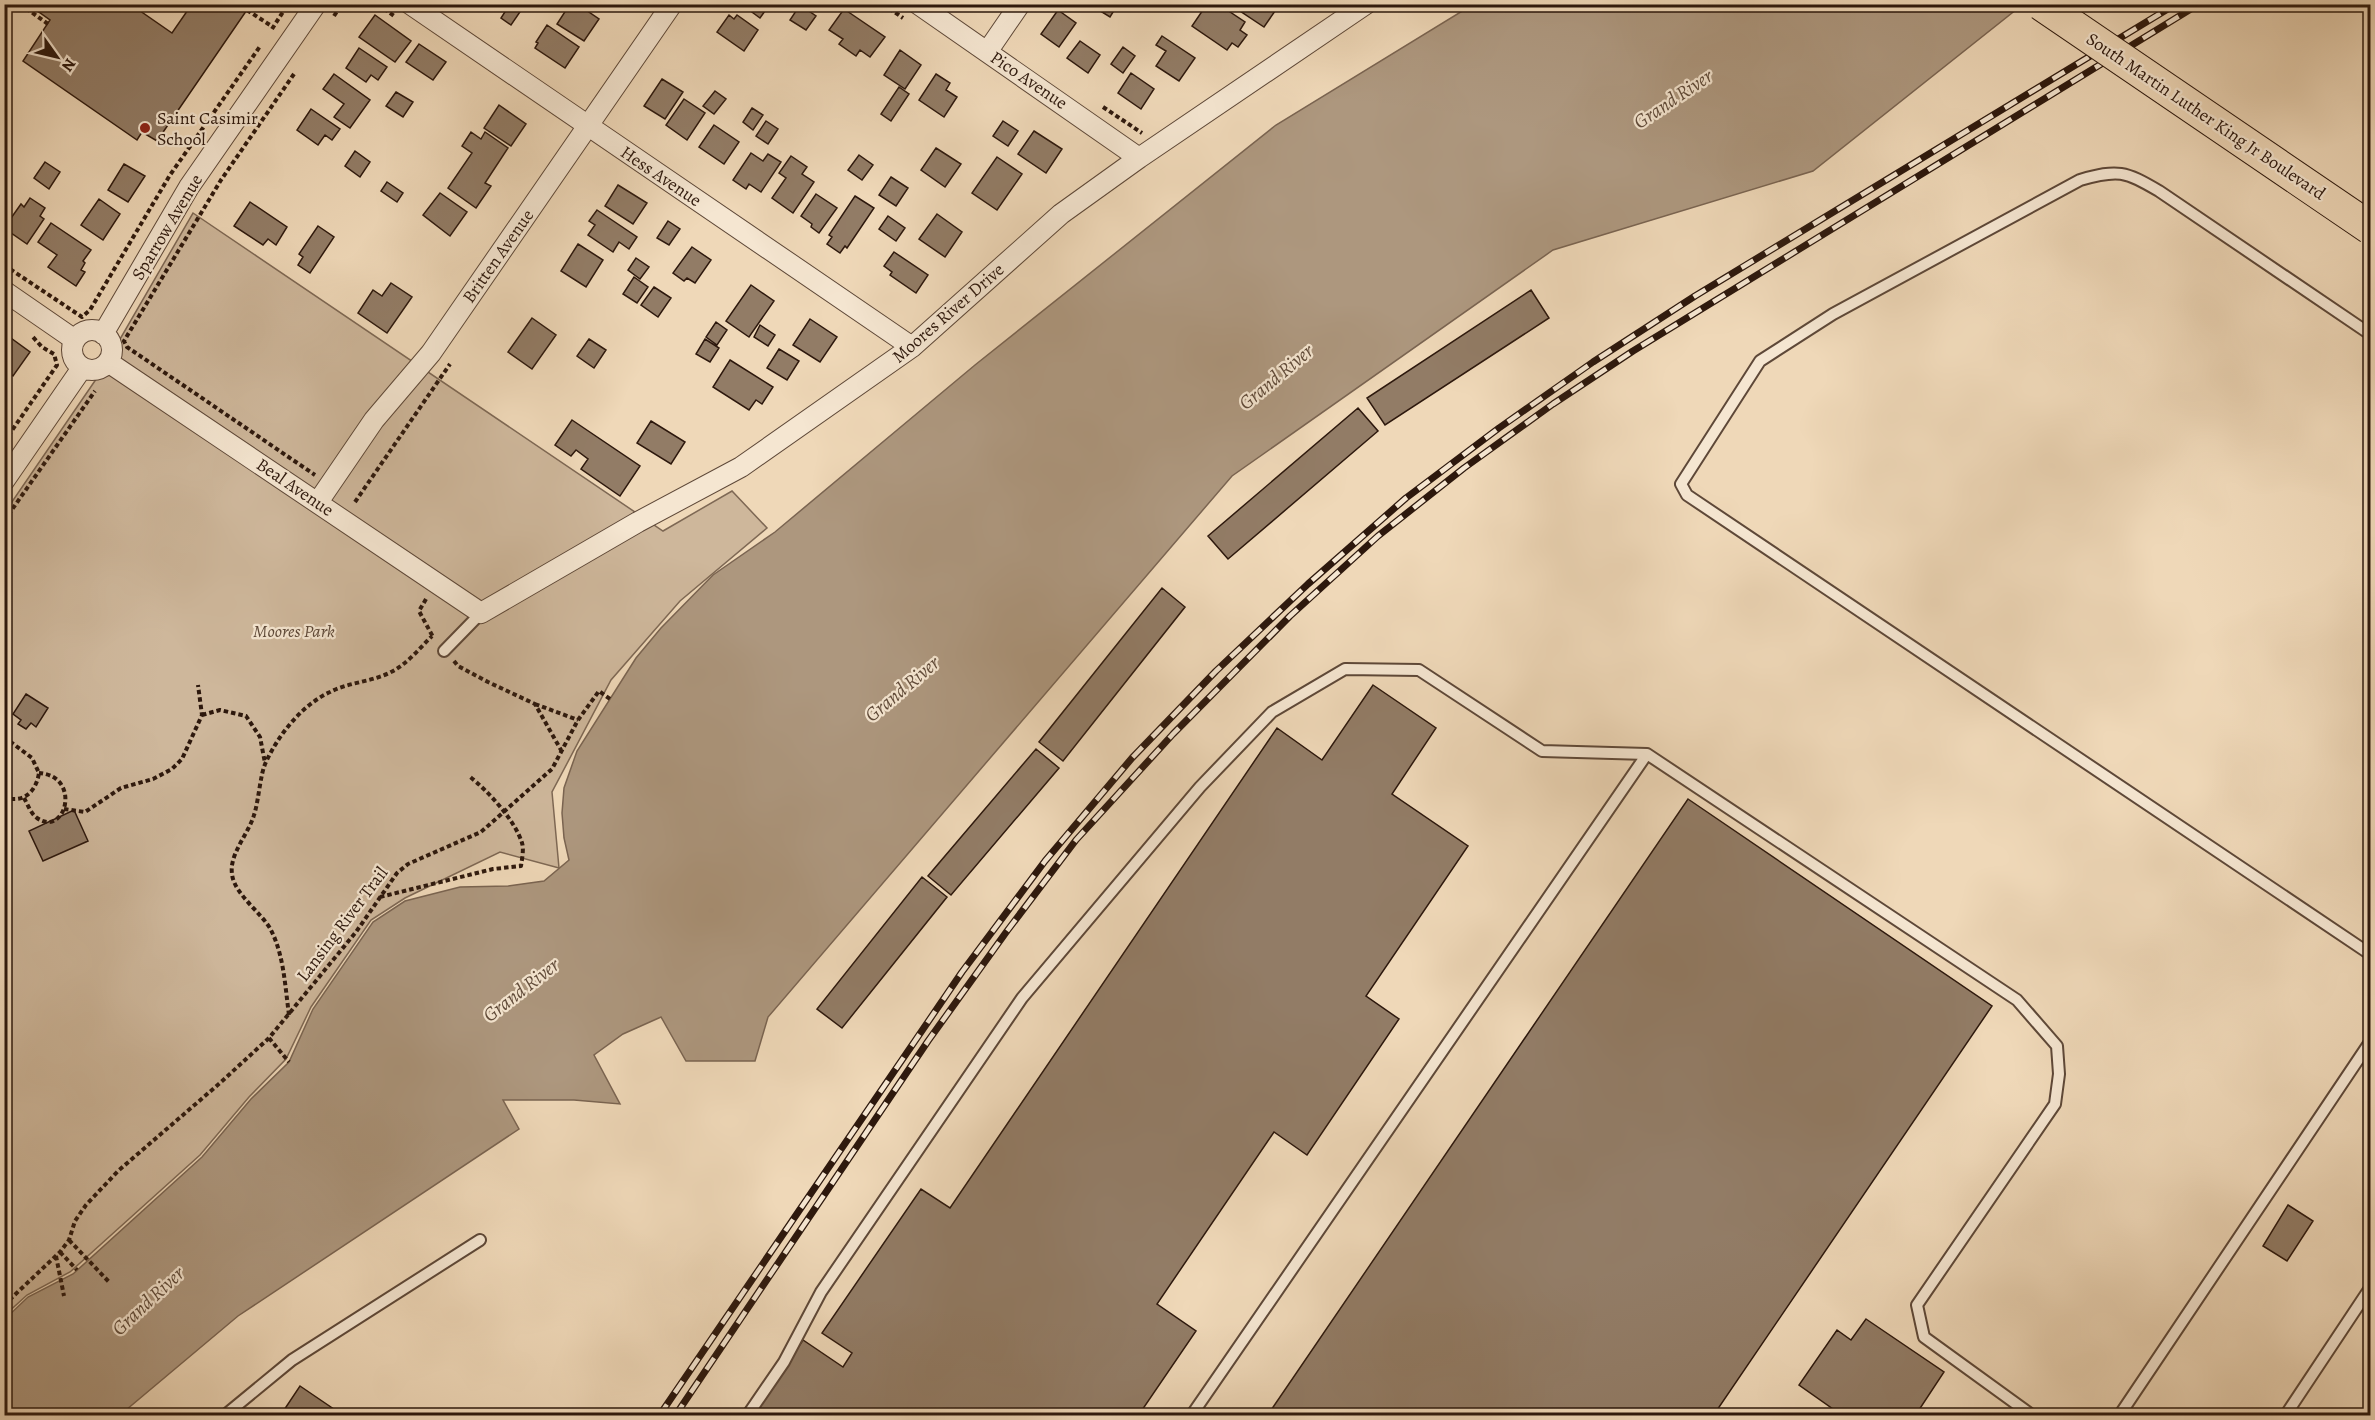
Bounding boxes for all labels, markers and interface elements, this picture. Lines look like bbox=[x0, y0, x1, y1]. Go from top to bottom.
north arrow bbox=[27, 27, 87, 87]
street label: South Martin Luther King Jr Boulevard bbox=[2082, 27, 2331, 205]
street label: Pico Avenue bbox=[986, 45, 1072, 115]
text: N bbox=[56, 54, 81, 76]
water label: Grand River bbox=[1628, 62, 1719, 135]
place label: Saint Casimir School bbox=[157, 106, 258, 151]
marker: Saint Casimir School bbox=[138, 121, 152, 135]
street label: Hess Avenue bbox=[616, 140, 706, 212]
street label: Sparrow Avenue bbox=[126, 170, 208, 284]
street label: Britten Avenue bbox=[457, 204, 539, 308]
street label: Moores River Drive bbox=[887, 258, 1009, 368]
water label: Grand River bbox=[1233, 337, 1320, 416]
street label: Beal Avenue bbox=[252, 452, 338, 522]
park label: Moores Park bbox=[253, 619, 335, 643]
water label: Grand River bbox=[859, 649, 946, 728]
street label: Lansing River Trail bbox=[291, 861, 394, 986]
water label: Grand River bbox=[477, 951, 566, 1028]
water label: Grand River bbox=[106, 1260, 191, 1342]

